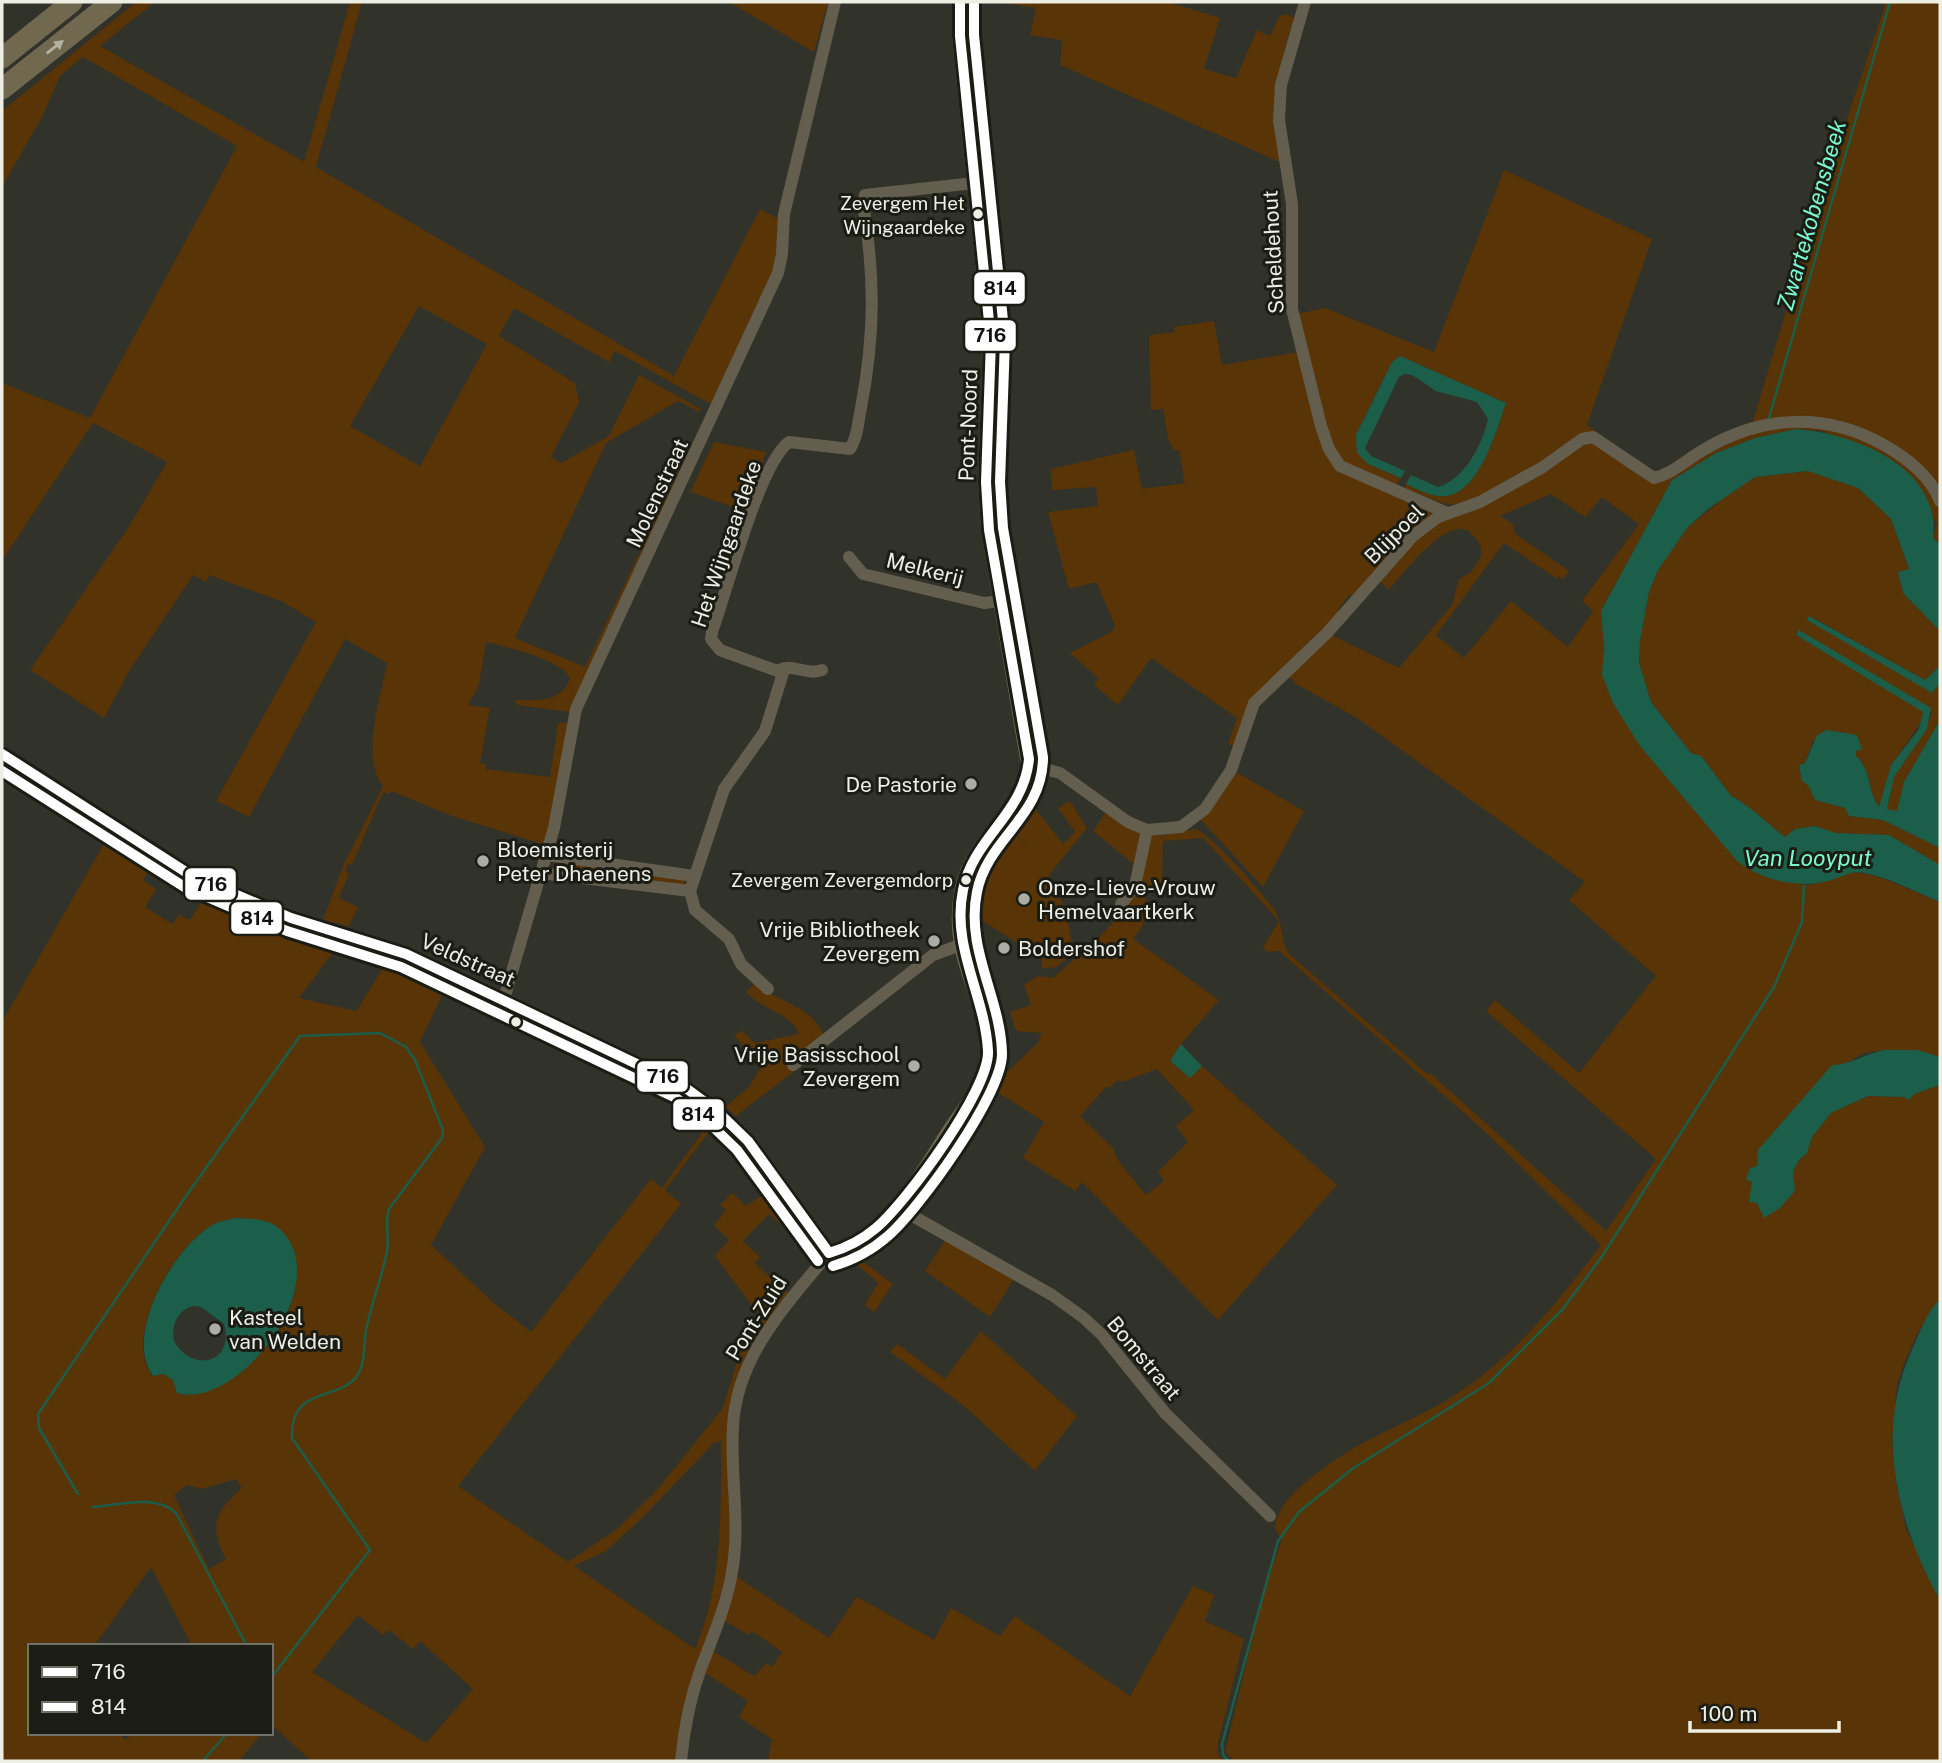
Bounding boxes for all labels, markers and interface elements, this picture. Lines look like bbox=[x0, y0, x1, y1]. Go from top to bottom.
one-way arrow bbox=[46, 39, 64, 54]
water label: Zwartekobensbeek bbox=[1771, 116, 1851, 313]
street label: Scheldehout bbox=[1257, 189, 1289, 315]
place label: Zevergem Het Wijngaardeke bbox=[840, 192, 965, 238]
marker: Zevergem Het Wijngaardeke bbox=[971, 207, 985, 221]
line badge: 814 bbox=[973, 271, 1026, 305]
text: 814 bbox=[983, 277, 1017, 299]
line badge: 716 bbox=[964, 319, 1017, 352]
text: 716 bbox=[974, 324, 1006, 346]
street label: Pont-Noord bbox=[954, 368, 982, 482]
street label: Molenstraat bbox=[621, 435, 693, 551]
street label: Het Wijngaardeke bbox=[686, 457, 766, 631]
street label: Blijpoel bbox=[1359, 499, 1429, 569]
street label: Melkerij bbox=[884, 547, 966, 591]
place label: De Pastorie bbox=[845, 772, 957, 797]
marker: De Pastorie bbox=[963, 776, 979, 792]
place label: Bloemisterij Peter Dhaenens bbox=[497, 837, 652, 886]
water label: Van Looyput bbox=[1744, 844, 1872, 871]
marker: Bloemisterij Peter Dhaenens bbox=[475, 853, 491, 869]
line badge: 716 bbox=[184, 867, 237, 901]
place label: Zevergem Zevergemdorp bbox=[731, 869, 953, 891]
text: 716 bbox=[195, 873, 227, 895]
marker: Zevergem Zevergemdorp bbox=[959, 873, 973, 887]
place label: Onze-Lieve-Vrouw Hemelvaartkerk bbox=[1038, 875, 1216, 924]
marker: Onze-Lieve-Vrouw Hemelvaartkerk bbox=[1016, 891, 1032, 907]
line badge: 814 bbox=[230, 901, 283, 935]
text: 814 bbox=[240, 907, 274, 929]
place label: Vrije Bibliotheek Zevergem bbox=[760, 917, 920, 966]
street label: Veldstraat bbox=[417, 928, 519, 992]
marker: Vrije Bibliotheek Zevergem bbox=[926, 933, 942, 949]
place label: Boldershof bbox=[1018, 936, 1125, 961]
marker: Boldershof bbox=[996, 940, 1012, 956]
unlabelled marker bbox=[509, 1015, 523, 1029]
place label: Vrije Basisschool Zevergem bbox=[734, 1042, 900, 1091]
marker: Vrije Basisschool Zevergem bbox=[906, 1058, 922, 1074]
line badge: 716 bbox=[636, 1060, 689, 1093]
text: 716 bbox=[647, 1065, 679, 1087]
line badge: 814 bbox=[672, 1098, 725, 1131]
text: 814 bbox=[681, 1103, 715, 1125]
street label: Pont-Zuid bbox=[720, 1271, 792, 1365]
place label: Kasteel van Welden bbox=[229, 1305, 341, 1354]
street label: Bomstraat bbox=[1102, 1311, 1186, 1405]
marker: Kasteel van Welden bbox=[207, 1321, 223, 1337]
legend bbox=[28, 1644, 273, 1735]
text: 716 bbox=[91, 1659, 126, 1684]
scale bar bbox=[1690, 1690, 1839, 1734]
text: 814 bbox=[91, 1694, 126, 1719]
text: 100 m bbox=[1700, 1701, 1757, 1726]

